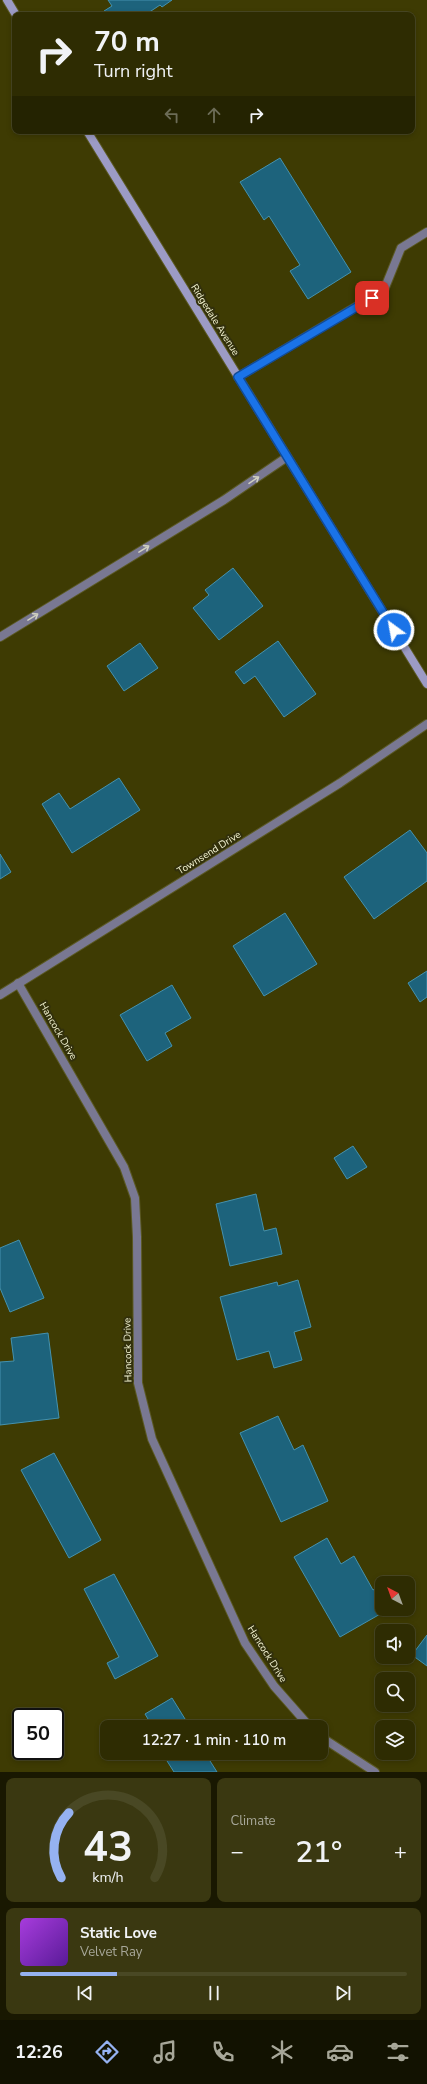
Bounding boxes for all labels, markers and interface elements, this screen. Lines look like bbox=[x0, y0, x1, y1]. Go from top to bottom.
text: 70 m bbox=[94, 23, 160, 61]
icon: right bbox=[28, 28, 80, 80]
text: Turn right bbox=[94, 59, 173, 83]
icon: left bbox=[161, 104, 183, 126]
icon: ahead bbox=[203, 104, 225, 126]
icon: right bbox=[245, 104, 267, 126]
pin bbox=[355, 281, 389, 315]
street label: Ridgedale Avenue bbox=[187, 282, 243, 358]
icon: arrive bbox=[361, 287, 383, 309]
one-way arrow bbox=[248, 475, 260, 483]
one-way arrow bbox=[138, 544, 150, 552]
position arrow bbox=[373, 609, 415, 651]
one-way arrow bbox=[27, 612, 39, 620]
street label: Townsend Drive bbox=[174, 828, 244, 878]
street label: Hancock Drive bbox=[36, 1000, 80, 1062]
street label: Hancock Drive bbox=[120, 1318, 136, 1382]
north arrow bbox=[375, 1576, 415, 1616]
map controls bbox=[375, 1576, 415, 1760]
street label: Hancock Drive bbox=[244, 1623, 290, 1685]
button: sound bbox=[375, 1624, 415, 1664]
button: search bbox=[375, 1672, 415, 1712]
speed limit sign: 50 bbox=[12, 1708, 64, 1760]
button: layers bbox=[375, 1720, 415, 1760]
text: 12:27 · 1 min · 110 m bbox=[142, 1730, 286, 1750]
text: Climate bbox=[231, 1812, 276, 1830]
text: 43 bbox=[83, 1819, 133, 1876]
text: 21° bbox=[295, 1832, 342, 1873]
text: − bbox=[231, 1837, 244, 1867]
text: + bbox=[394, 1837, 407, 1867]
text: km/h bbox=[93, 1868, 124, 1887]
text: Static Love bbox=[80, 1923, 157, 1943]
text: Velvet Ray bbox=[80, 1943, 142, 1961]
icon: previous bbox=[74, 1982, 96, 2004]
icon: pause bbox=[203, 1982, 225, 2004]
icon: next bbox=[332, 1982, 354, 2004]
icon: directions bbox=[93, 2038, 121, 2066]
icon: music bbox=[151, 2038, 179, 2066]
icon: phone bbox=[209, 2038, 237, 2066]
icon: climate bbox=[268, 2038, 296, 2066]
icon: car bbox=[326, 2038, 354, 2066]
icon: filters bbox=[384, 2038, 412, 2066]
text: 12:26 bbox=[15, 2040, 63, 2064]

